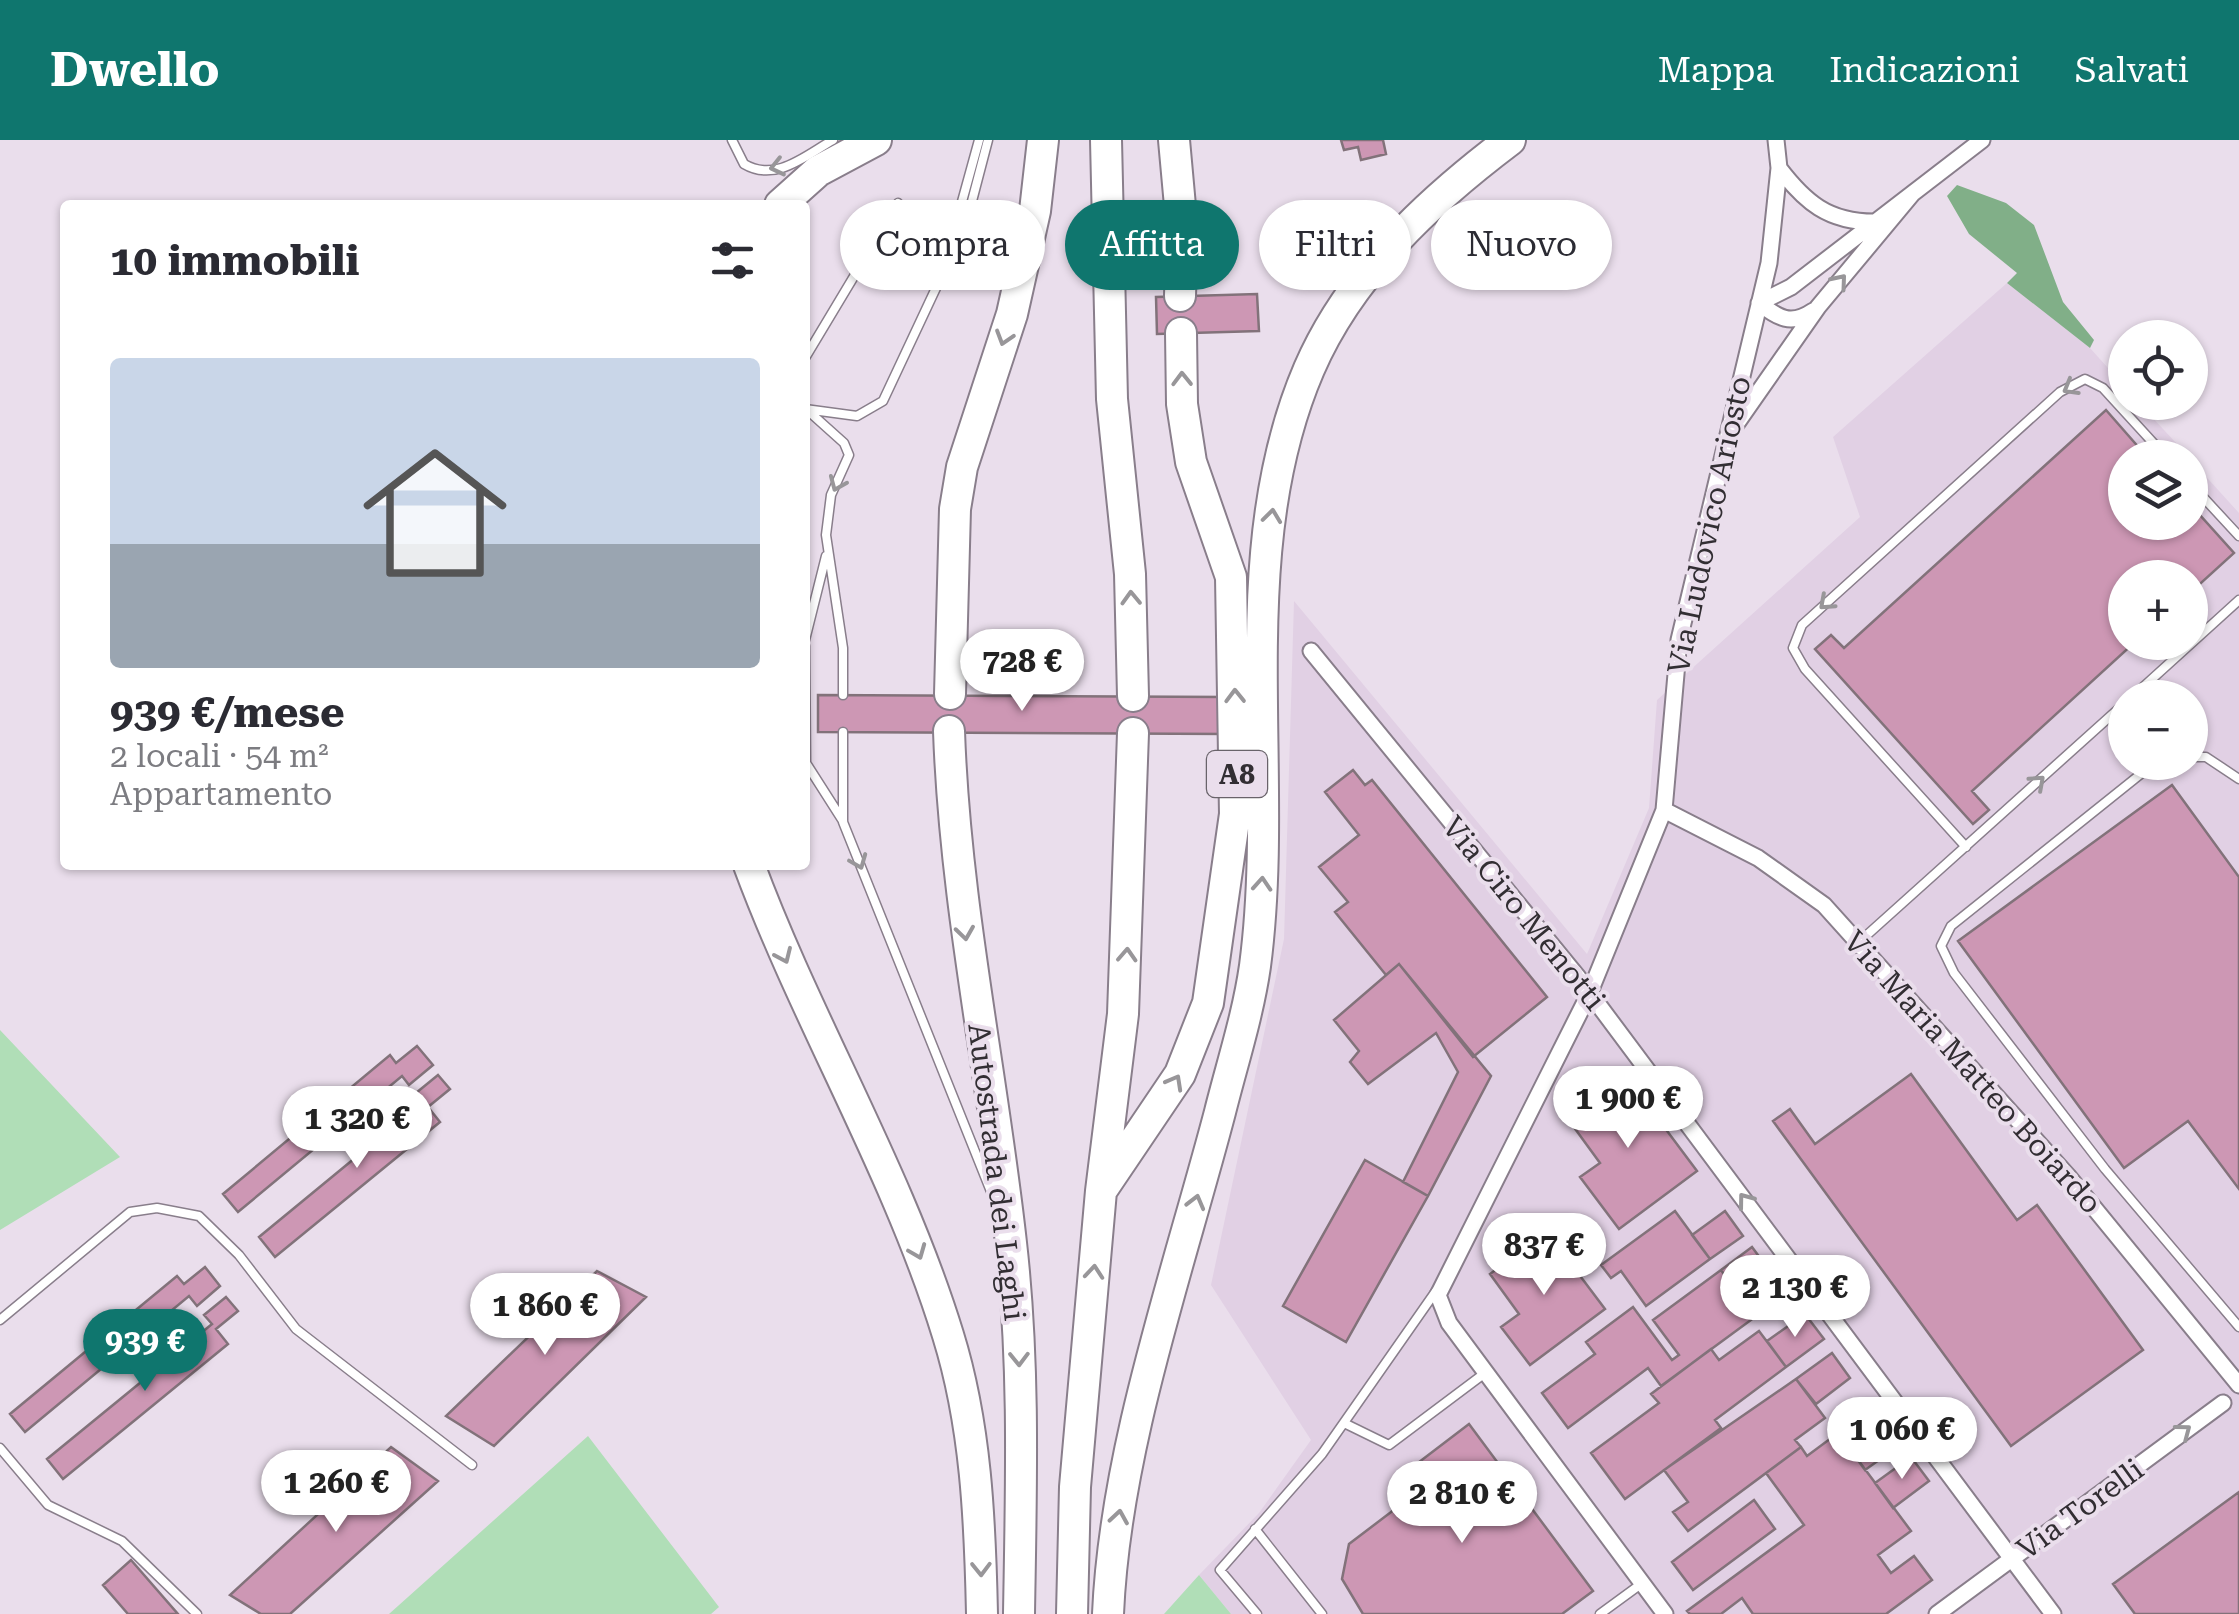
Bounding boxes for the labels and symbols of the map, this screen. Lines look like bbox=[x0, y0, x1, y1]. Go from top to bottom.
one-way arrow bbox=[769, 155, 786, 176]
one-way arrow bbox=[1828, 274, 1846, 292]
one-way arrow bbox=[995, 329, 1016, 346]
one-way arrow bbox=[1171, 370, 1192, 386]
street label: Via Ludovico Ariosto bbox=[1660, 373, 1758, 677]
one-way arrow bbox=[2063, 376, 2081, 395]
one-way arrow bbox=[829, 474, 849, 492]
one-way arrow bbox=[1261, 508, 1282, 524]
one-way arrow bbox=[1121, 590, 1142, 606]
one-way arrow bbox=[1819, 591, 1838, 609]
pin: 728 € bbox=[952, 629, 1092, 714]
one-way arrow bbox=[1225, 687, 1246, 703]
road number: A8 bbox=[1207, 751, 1267, 797]
one-way arrow bbox=[2026, 776, 2045, 794]
street label: Via Ciro Menotti bbox=[1435, 809, 1613, 1017]
one-way arrow bbox=[848, 852, 868, 869]
one-way arrow bbox=[1251, 876, 1272, 892]
street label: Via Maria Matteo Boiardo bbox=[1837, 924, 2109, 1220]
one-way arrow bbox=[954, 925, 975, 941]
one-way arrow bbox=[771, 946, 791, 964]
one-way arrow bbox=[1116, 947, 1137, 963]
street label: Autostrada dei Laghi bbox=[961, 1021, 1033, 1323]
pin: 1 900 € bbox=[1536, 1066, 1720, 1151]
one-way arrow bbox=[1162, 1074, 1182, 1092]
pin: 1 320 € bbox=[265, 1086, 449, 1171]
one-way arrow bbox=[1739, 1193, 1756, 1211]
one-way arrow bbox=[1185, 1194, 1206, 1211]
pin: 837 € bbox=[1474, 1213, 1614, 1298]
one-way arrow bbox=[906, 1242, 926, 1260]
pin: 2 130 € bbox=[1703, 1255, 1887, 1340]
one-way arrow bbox=[1082, 1264, 1104, 1280]
pin: 1 860 € bbox=[453, 1273, 637, 1358]
pin: 939 € bbox=[75, 1309, 215, 1394]
one-way arrow bbox=[1009, 1352, 1030, 1368]
pin: 1 060 € bbox=[1810, 1397, 1994, 1482]
one-way arrow bbox=[2173, 1426, 2191, 1443]
pin: 1 260 € bbox=[244, 1450, 428, 1535]
street label: Via Torelli bbox=[2010, 1452, 2150, 1566]
pin: 2 810 € bbox=[1370, 1461, 1554, 1546]
one-way arrow bbox=[1108, 1509, 1129, 1525]
one-way arrow bbox=[970, 1562, 992, 1577]

